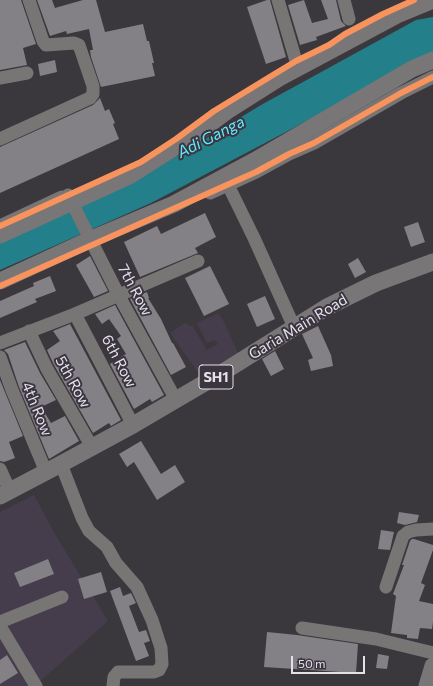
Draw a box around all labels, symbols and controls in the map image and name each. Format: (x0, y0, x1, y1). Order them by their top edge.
water label: Adi Ganga (174, 112, 248, 162)
street label: 7th Row (114, 261, 156, 319)
street label: Garia Main Road (245, 290, 351, 364)
street label: 6th Row (98, 332, 140, 390)
street label: 5th Row (51, 353, 95, 411)
road number: SH1 (199, 365, 233, 389)
street label: 4th Row (18, 379, 56, 439)
scale bar (293, 648, 367, 674)
text: 50 m (298, 656, 326, 670)

